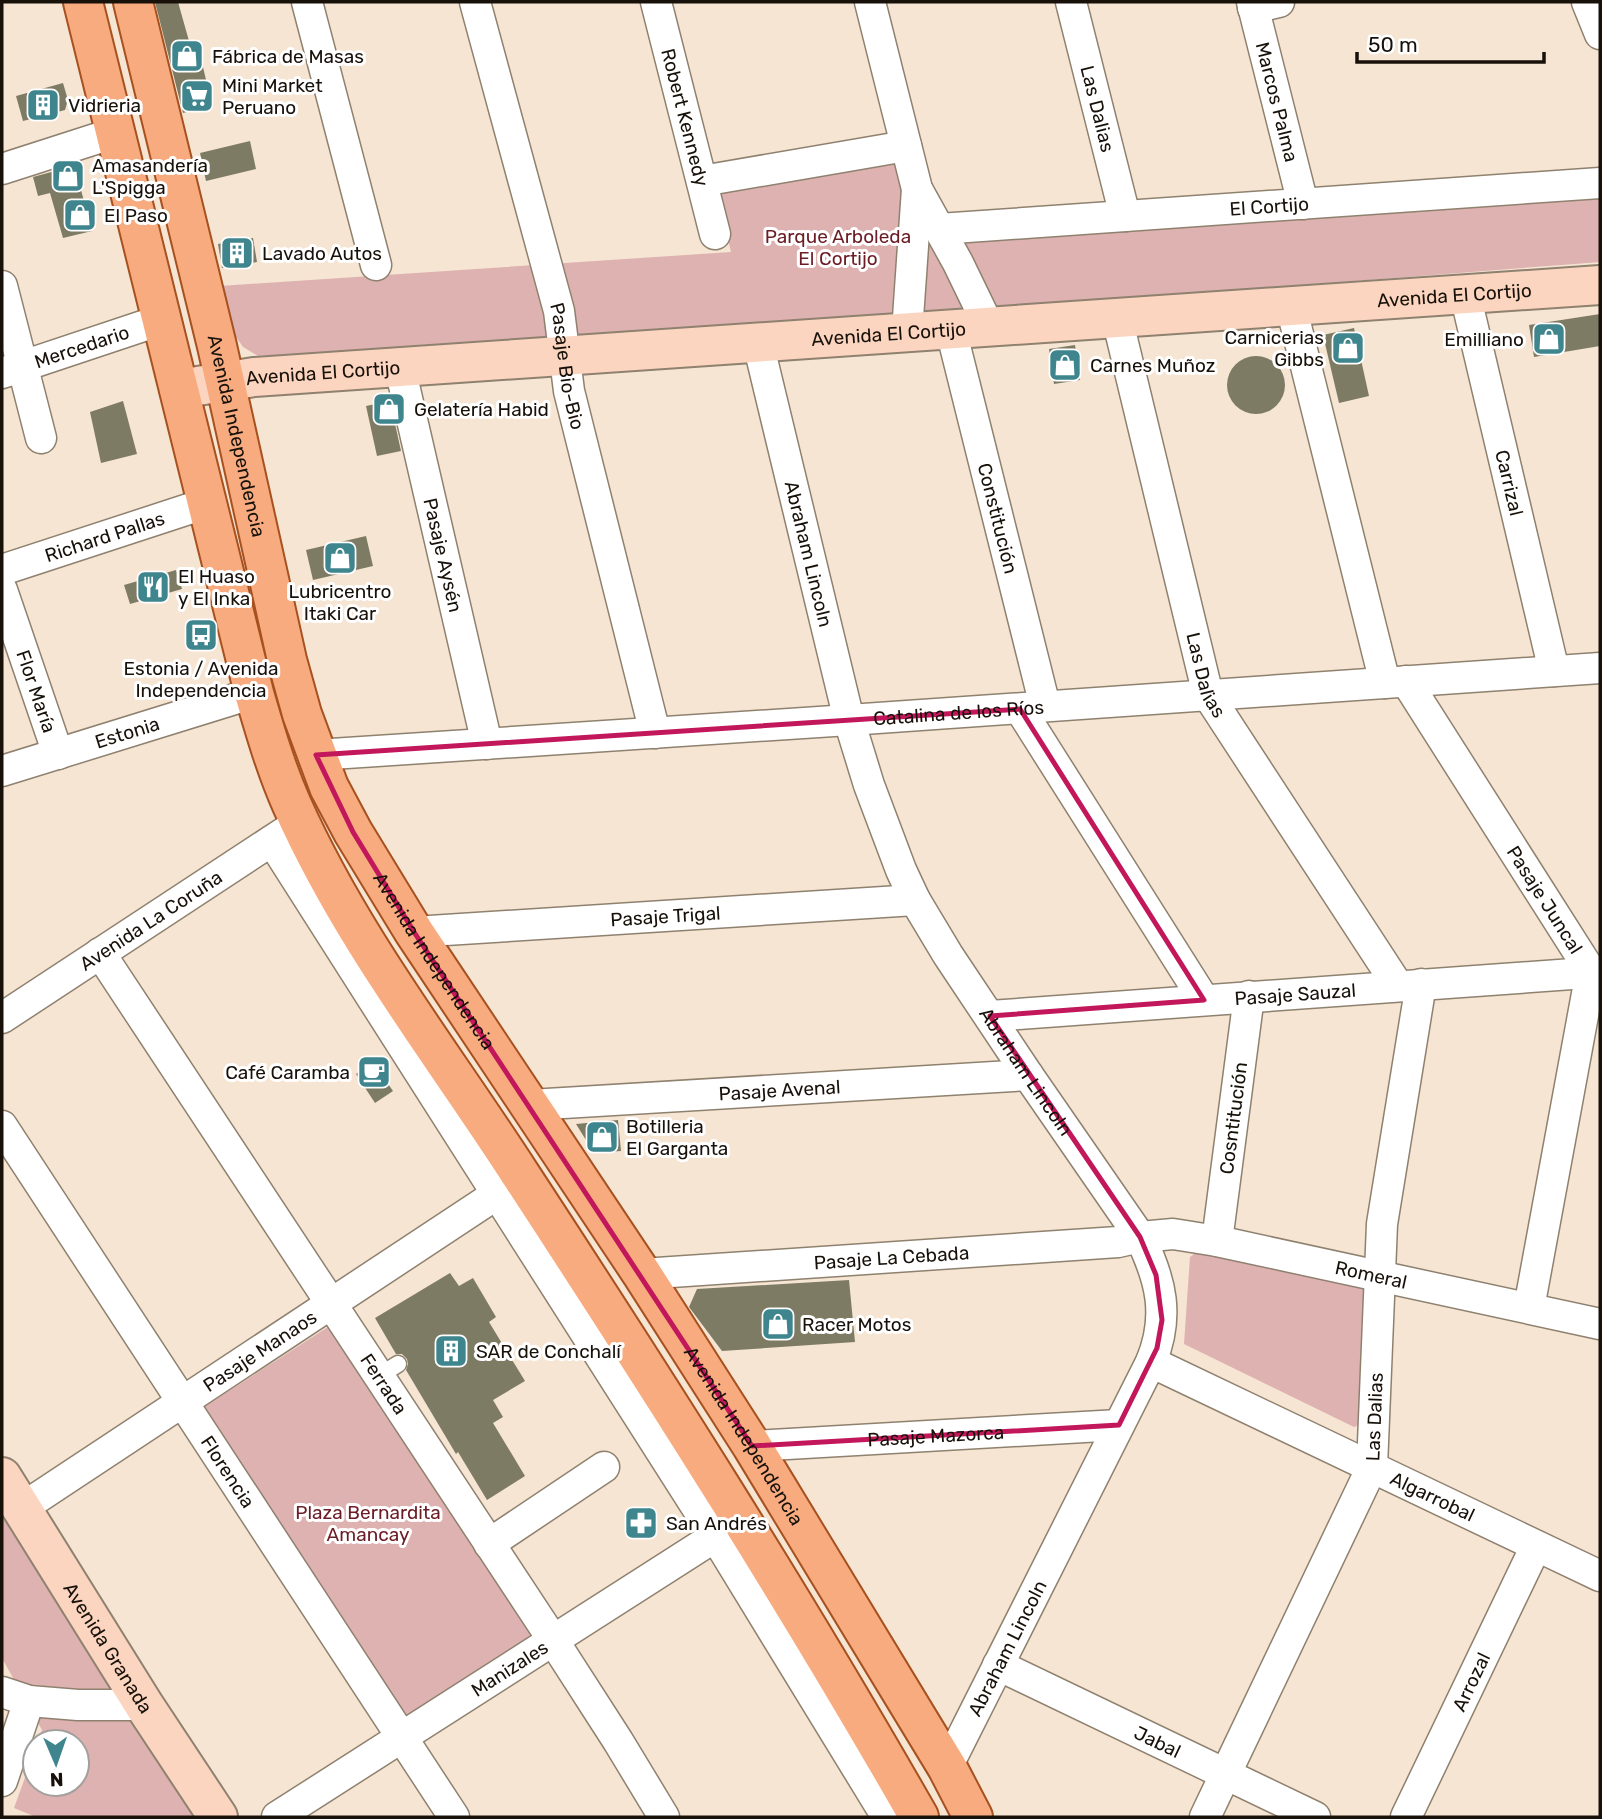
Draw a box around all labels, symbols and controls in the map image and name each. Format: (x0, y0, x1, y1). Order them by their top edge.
scale bar (1357, 21, 1544, 65)
text: 50 m (1368, 32, 1418, 57)
shop icon: Fábrica de Masas (168, 37, 206, 75)
street label: Marcos Palma (1251, 40, 1303, 164)
place label: Fábrica de Masas (212, 45, 364, 68)
street label: Robert Kennedy (656, 46, 713, 189)
street label: Las Dalias (1075, 63, 1119, 155)
place label: Mini Market Peruano (222, 74, 323, 119)
supermarket icon: Mini Market Peruano (178, 77, 216, 115)
building icon: Vidrieria (24, 86, 62, 124)
place label: Vidrieria (68, 94, 141, 117)
place label: Amasandería L'Spigga (92, 154, 208, 199)
shop icon: Amasandería L'Spigga (49, 157, 87, 195)
street label: El Cortijo (1229, 192, 1310, 221)
shop icon: El Paso (61, 196, 99, 234)
place label: El Paso (104, 204, 168, 227)
park label: Parque Arboleda El Cortijo (765, 225, 911, 270)
building icon: Lavado Autos (218, 234, 256, 272)
place label: Lavado Autos (262, 242, 382, 265)
street label: Avenida El Cortijo (1376, 279, 1532, 312)
street label: Pasaje Bio-Bio (545, 300, 589, 432)
street label: Avenida El Cortijo (811, 317, 967, 351)
street label: Mercedario (31, 320, 132, 373)
shop icon: Emilliano (1530, 320, 1568, 358)
place label: Carnicerias Gibbs (1224, 326, 1324, 371)
place label: Emilliano (1444, 328, 1524, 351)
shop icon: Carnicerias Gibbs (1329, 329, 1367, 367)
street label: Avenida Independencia (203, 332, 270, 539)
shop icon: Carnes Muñoz (1046, 346, 1084, 384)
place label: Carnes Muñoz (1090, 354, 1215, 377)
street label: Avenida El Cortijo (244, 356, 401, 390)
shop icon: Gelatería Habid (370, 390, 408, 428)
place label: Gelatería Habid (414, 398, 549, 421)
street label: Carrizal (1490, 448, 1528, 518)
street label: Constitución (973, 461, 1022, 576)
street label: Abraham Lincoln (780, 479, 837, 629)
street label: Pasaje Aysén (418, 496, 467, 615)
street label: Richard Pallas (42, 507, 168, 567)
shop icon: Lubricentro Itaki Car (321, 539, 359, 577)
place label: El Huaso y El Inka (178, 565, 255, 610)
restaurant icon: El Huaso y El Inka (134, 568, 172, 606)
place label: Lubricentro Itaki Car (289, 580, 391, 625)
bus stop icon: Estonia / Avenida Independencia (182, 616, 220, 654)
street label: Las Dalias (1181, 630, 1231, 722)
street label: Flor María (11, 647, 61, 736)
place label: Estonia / Avenida Independencia (124, 657, 278, 702)
street label: Catalina de los Ríos (872, 696, 1045, 730)
street label: Estonia (92, 712, 162, 754)
street label: Pasaje Juncal (1502, 842, 1587, 958)
street label: Avenida La Coruña (75, 866, 227, 976)
street label: Avenida Independencia (368, 868, 500, 1054)
street label: Pasaje Trigal (610, 901, 721, 931)
street label: Pasaje Sauzal (1234, 979, 1357, 1010)
street label: Abraham Lincoln (974, 1003, 1077, 1140)
cafe icon: Café Caramba (355, 1053, 393, 1091)
place label: Café Caramba (225, 1061, 350, 1084)
street label: Cosntitución (1215, 1061, 1252, 1176)
street label: Pasaje Avenal (718, 1075, 841, 1106)
place label: Botilleria El Garganta (626, 1115, 728, 1160)
shop icon: Botilleria El Garganta (583, 1118, 621, 1156)
street label: Pasaje La Cebada (813, 1241, 970, 1274)
street label: Romeral (1333, 1256, 1409, 1294)
street label: Pasaje Manaos (199, 1305, 321, 1397)
shop icon: Racer Motos (759, 1305, 797, 1343)
place label: Racer Motos (802, 1313, 911, 1336)
building icon: SAR de Conchalí (432, 1332, 470, 1370)
place label: SAR de Conchalí (476, 1340, 622, 1363)
street label: Avenida Independencia (679, 1342, 808, 1529)
street label: Ferrada (355, 1349, 412, 1419)
street label: Las Dalias (1361, 1372, 1388, 1462)
street label: Pasaje Mazorca (867, 1421, 1005, 1451)
street label: Florencia (196, 1432, 260, 1512)
street label: Algarrobal (1386, 1467, 1478, 1527)
park label: Plaza Bernardita Amancay (295, 1501, 441, 1546)
pharmacy icon: San Andrés (622, 1504, 660, 1542)
place label: San Andrés (666, 1512, 767, 1535)
street label: Abraham Lincoln (963, 1576, 1052, 1720)
street label: Avenida Granada (58, 1578, 157, 1718)
street label: Manizales (467, 1636, 552, 1702)
street label: Arrozal (1447, 1649, 1495, 1715)
street label: Jabal (1130, 1721, 1184, 1763)
north arrow (21, 1728, 91, 1798)
text: N (49, 1768, 64, 1791)

